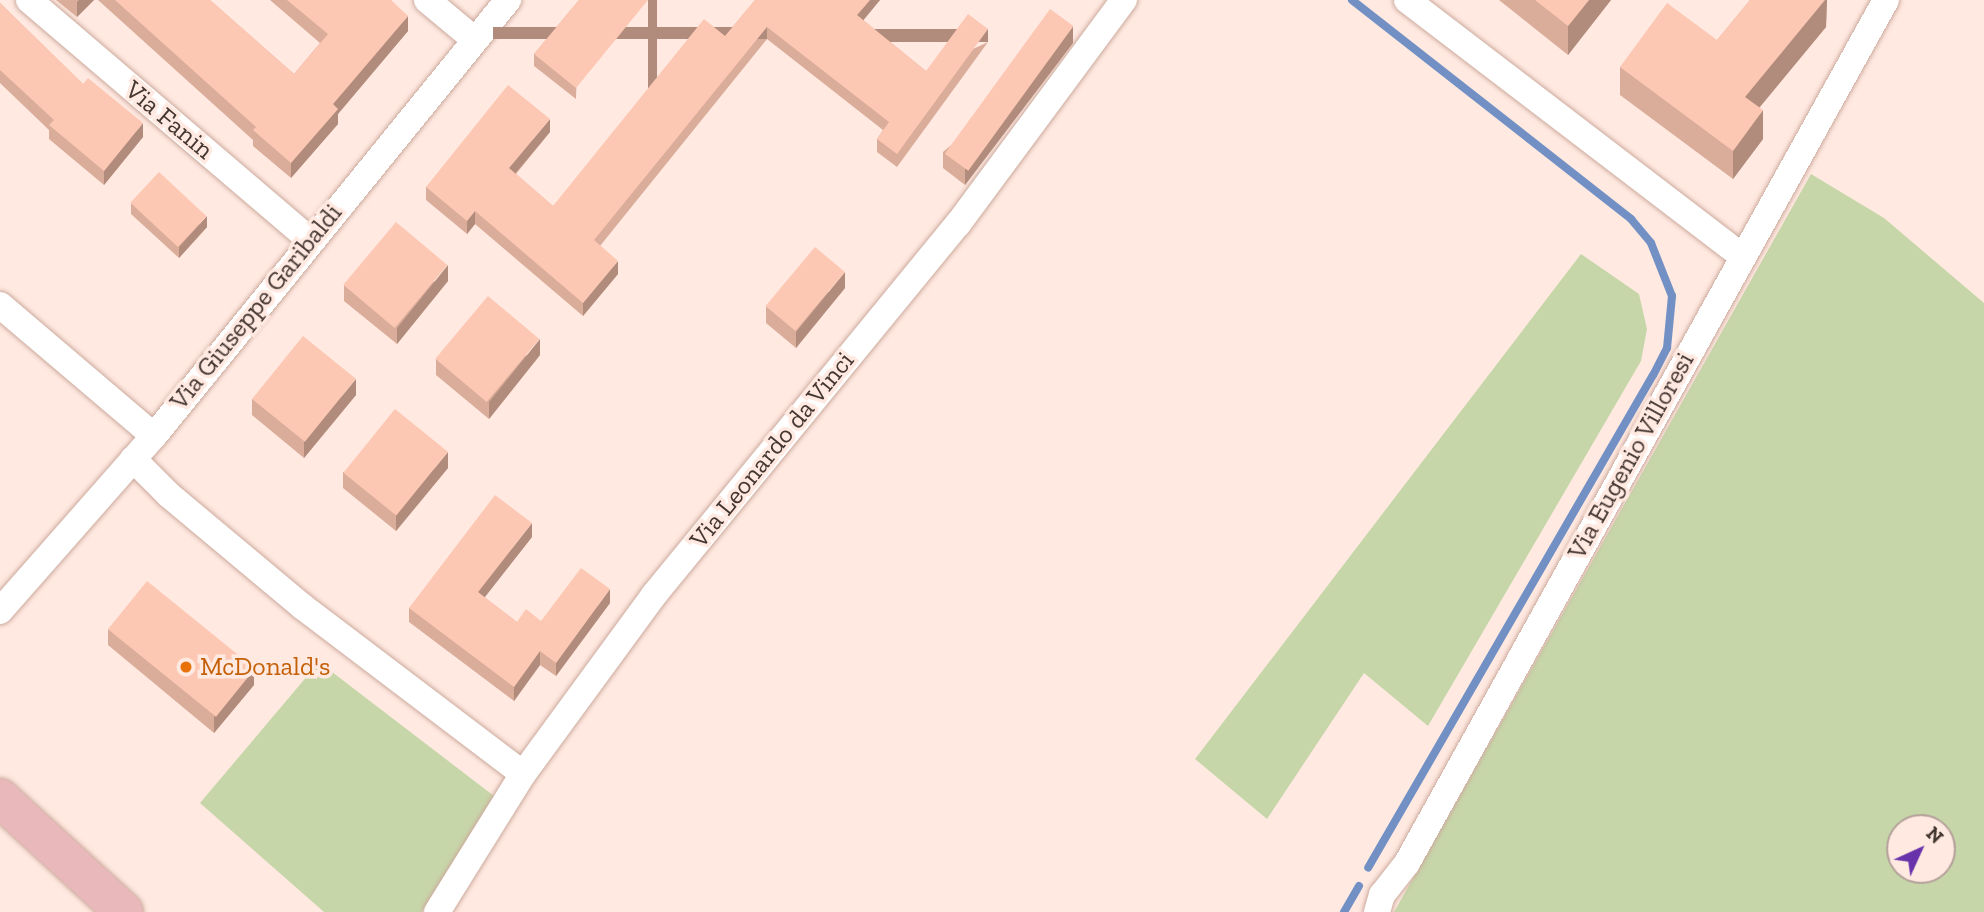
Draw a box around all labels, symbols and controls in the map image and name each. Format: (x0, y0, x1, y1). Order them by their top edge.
street label: Via Fanin (118, 74, 220, 166)
street label: Via Giuseppe Garibaldi (163, 198, 349, 416)
street label: Via Leonardo da Vinci (683, 345, 861, 555)
street label: Via Eugenio Villoresi (1561, 347, 1701, 565)
place label: McDonald's (200, 651, 330, 683)
marker: McDonald's (178, 659, 194, 675)
north arrow (1886, 814, 1956, 884)
text: N (1922, 822, 1948, 848)

